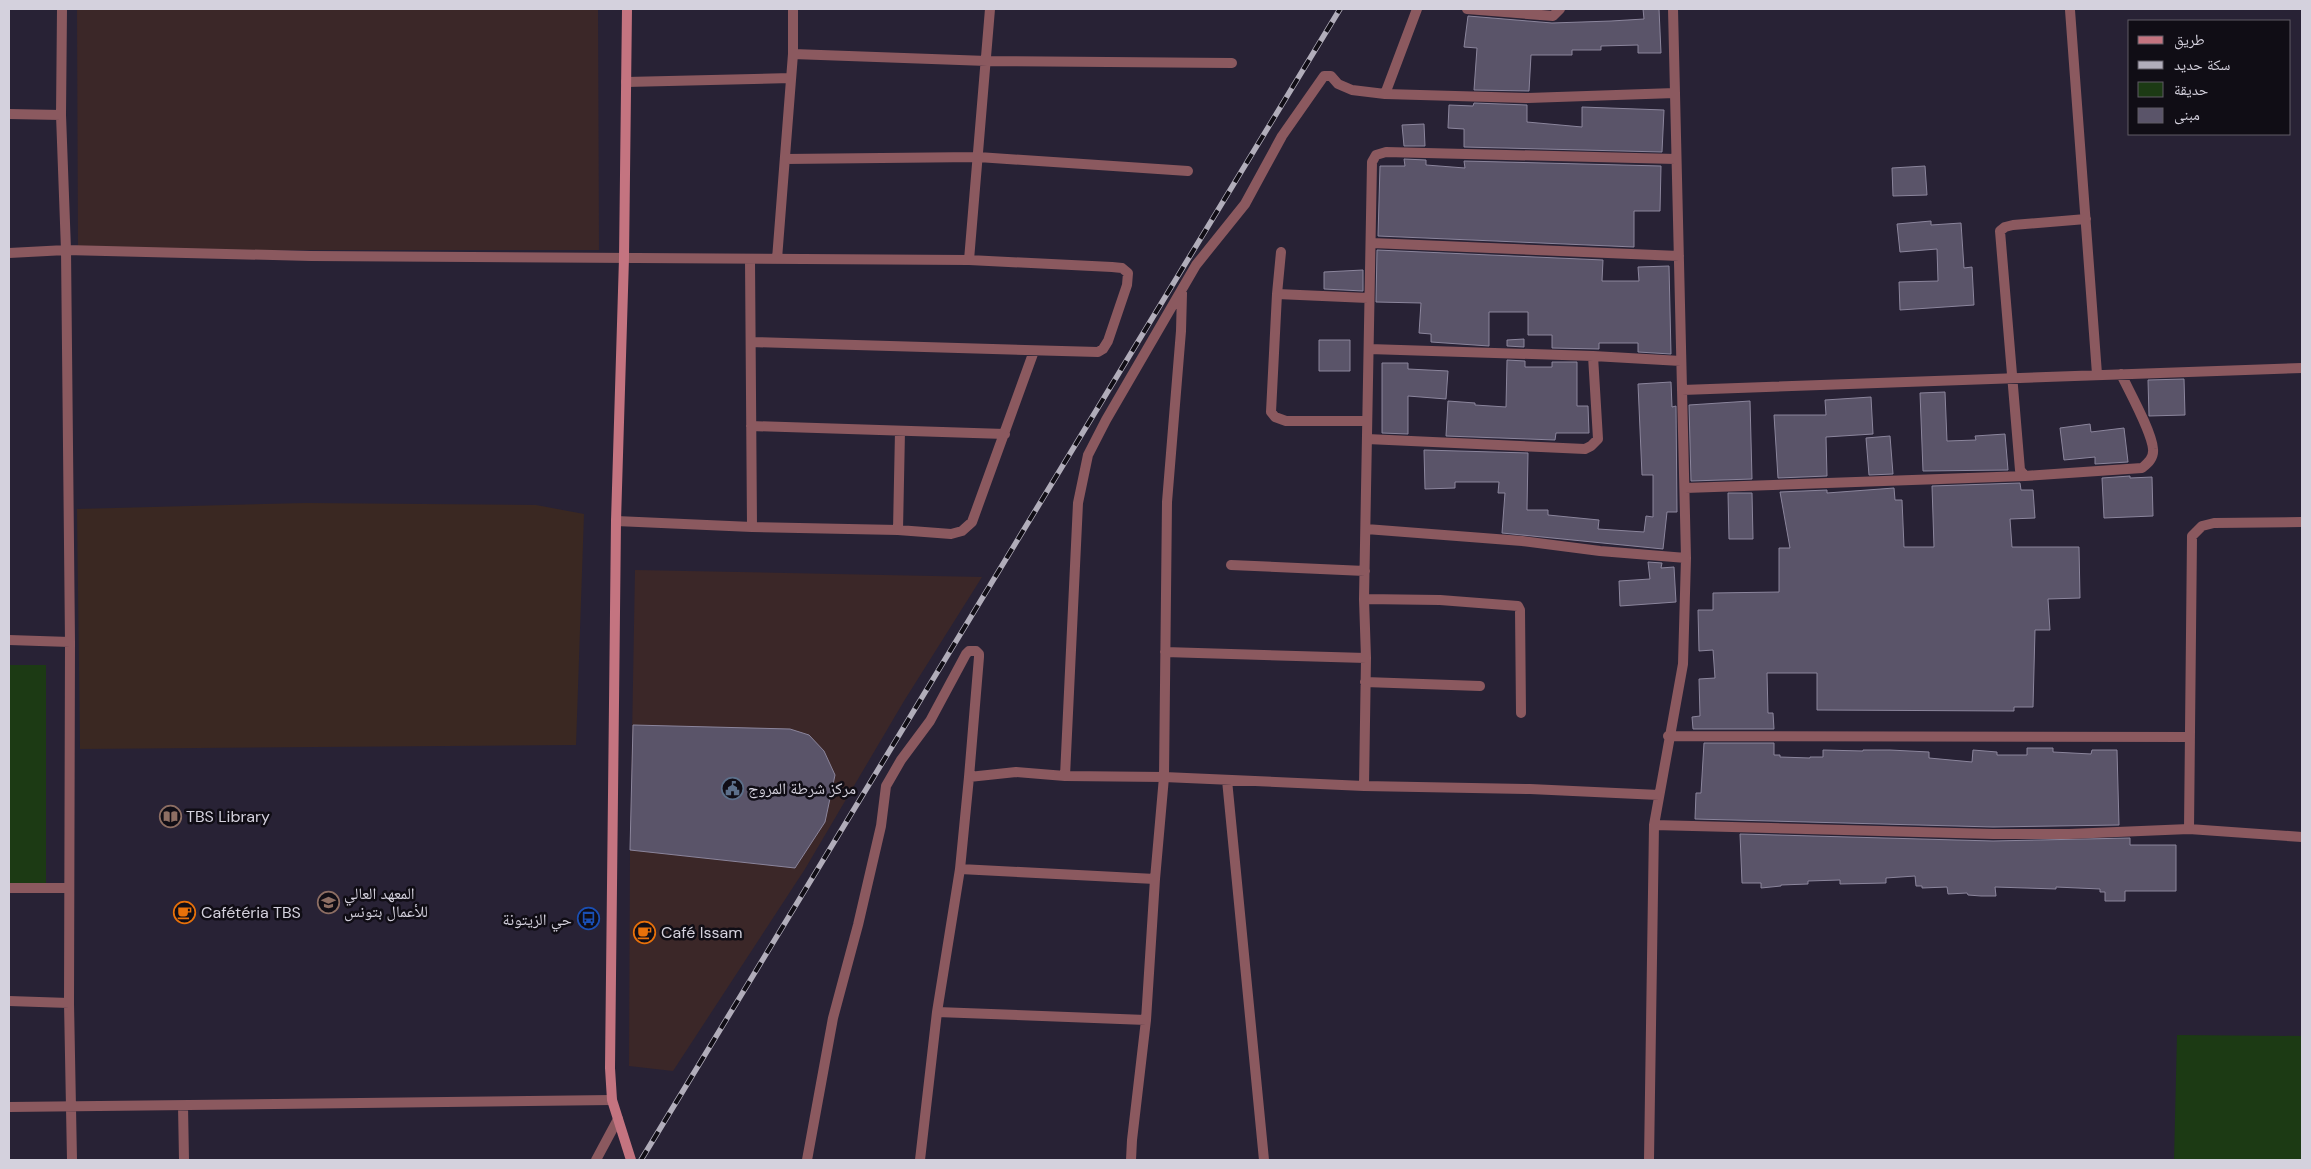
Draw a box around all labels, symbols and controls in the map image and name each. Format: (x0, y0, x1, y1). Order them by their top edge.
legend (2128, 20, 2291, 135)
text: طريق (2174, 30, 2205, 50)
text: سكة حديد (2174, 55, 2231, 75)
text: حديقة (2174, 80, 2209, 100)
text: مبنى (2174, 105, 2200, 125)
public building icon: مركز شرطة المروج (720, 776, 744, 800)
place label: مركز شرطة المروج (748, 778, 856, 799)
library icon: TBS Library (158, 804, 182, 828)
place label: TBS Library (186, 806, 270, 827)
place label: المعهد العالي للأعمال بتونس (344, 883, 428, 922)
school or university icon: المعهد العالي للأعمال بتونس (316, 890, 340, 914)
cafe icon: Cafétéria TBS (173, 900, 197, 924)
place label: Cafétéria TBS (201, 902, 301, 923)
bus stop icon: حي الزيتونة (576, 907, 600, 931)
place label: حي الزيتونة (503, 909, 572, 932)
cafe icon: Café Issam (633, 920, 657, 944)
place label: Café Issam (661, 922, 742, 943)

